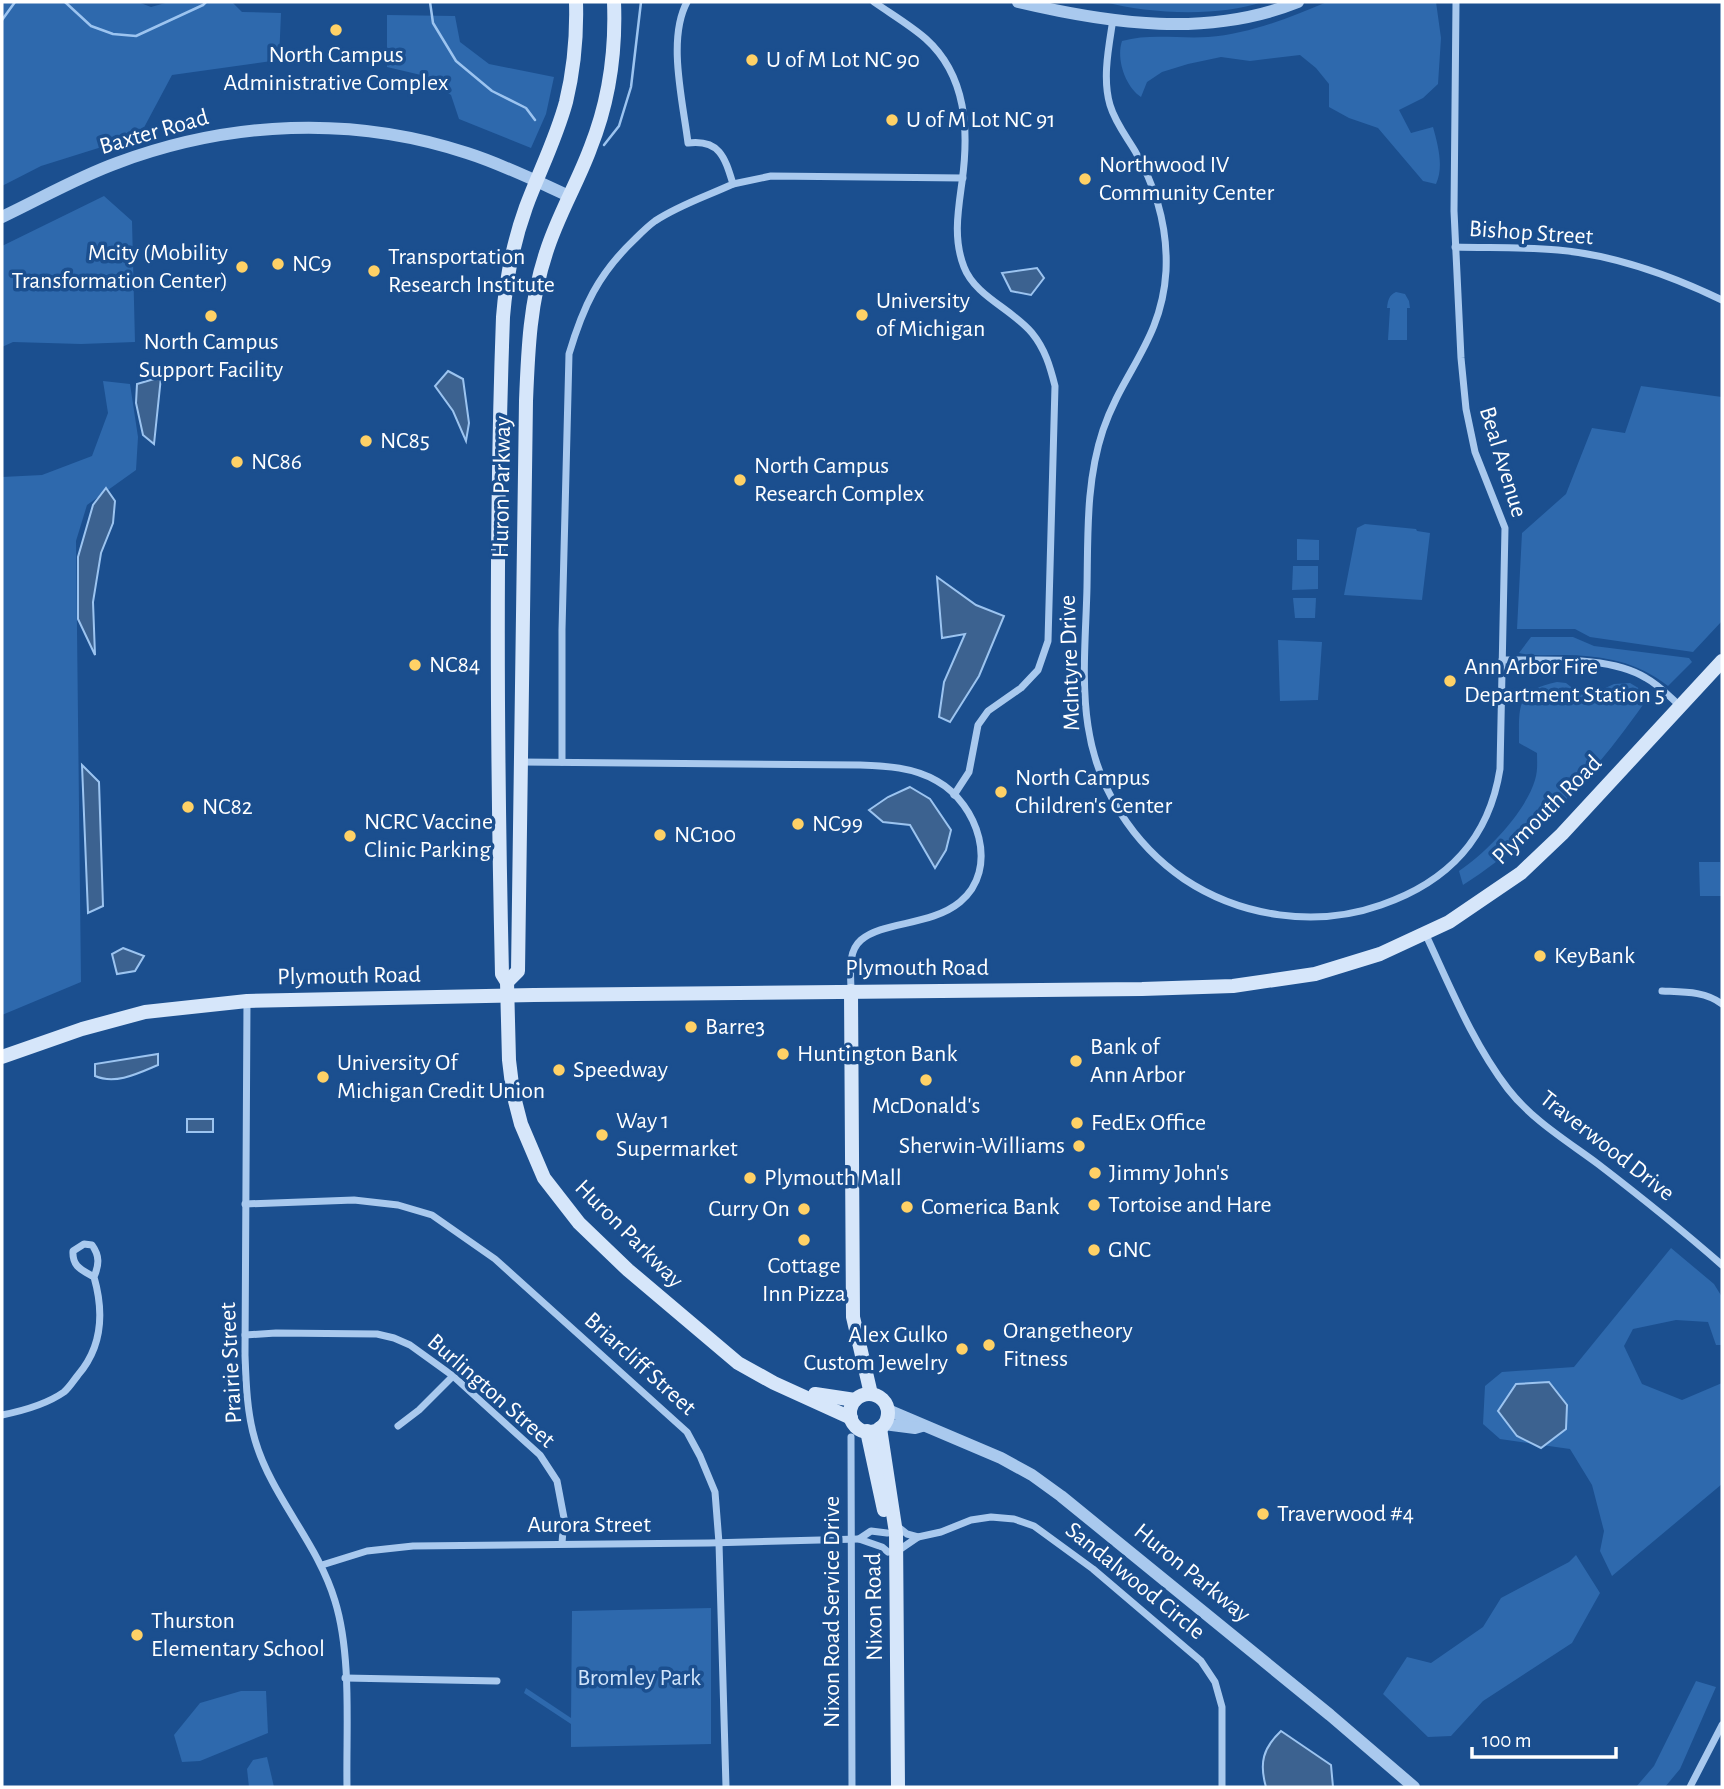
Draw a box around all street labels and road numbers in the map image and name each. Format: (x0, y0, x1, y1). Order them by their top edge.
street label: Baxter Road (97, 105, 211, 159)
street label: Bishop Street (1468, 217, 1594, 249)
street label: Beal Avenue (1475, 404, 1531, 520)
street label: Huron Parkway (489, 416, 515, 558)
street label: McIntyre Drive (1056, 595, 1084, 731)
street label: Plymouth Road (1488, 751, 1606, 869)
street label: Plymouth Road (845, 956, 989, 980)
street label: Plymouth Road (277, 963, 421, 989)
street label: Traverwood Drive (1535, 1086, 1679, 1206)
street label: Huron Parkway (570, 1175, 688, 1293)
street label: Prairie Street (216, 1301, 246, 1424)
street label: Briarcliff Street (580, 1308, 701, 1420)
street label: Burlington Street (423, 1329, 560, 1453)
street label: Nixon Road Service Drive (820, 1496, 844, 1728)
street label: Aurora Street (527, 1513, 651, 1537)
street label: Sandalwood Circle (1061, 1518, 1209, 1644)
street label: Huron Parkway (1129, 1519, 1255, 1627)
street label: Nixon Road (861, 1553, 887, 1661)

